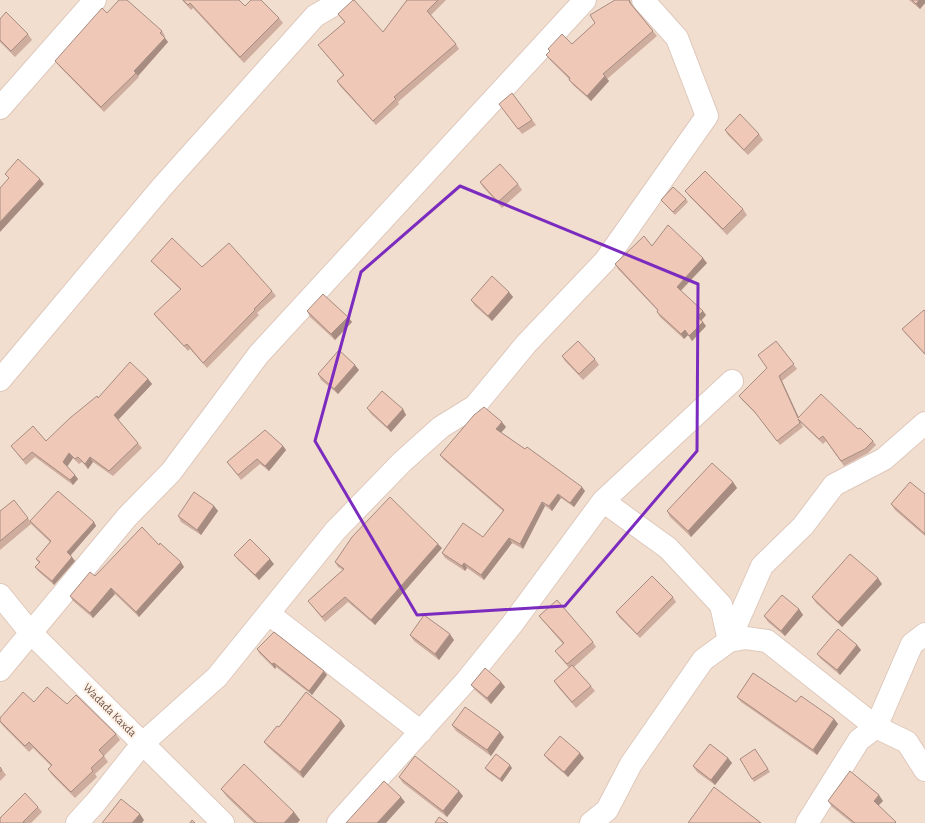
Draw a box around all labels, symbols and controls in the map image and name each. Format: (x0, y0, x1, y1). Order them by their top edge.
street label: Wadada Kaxda (81, 681, 139, 739)

